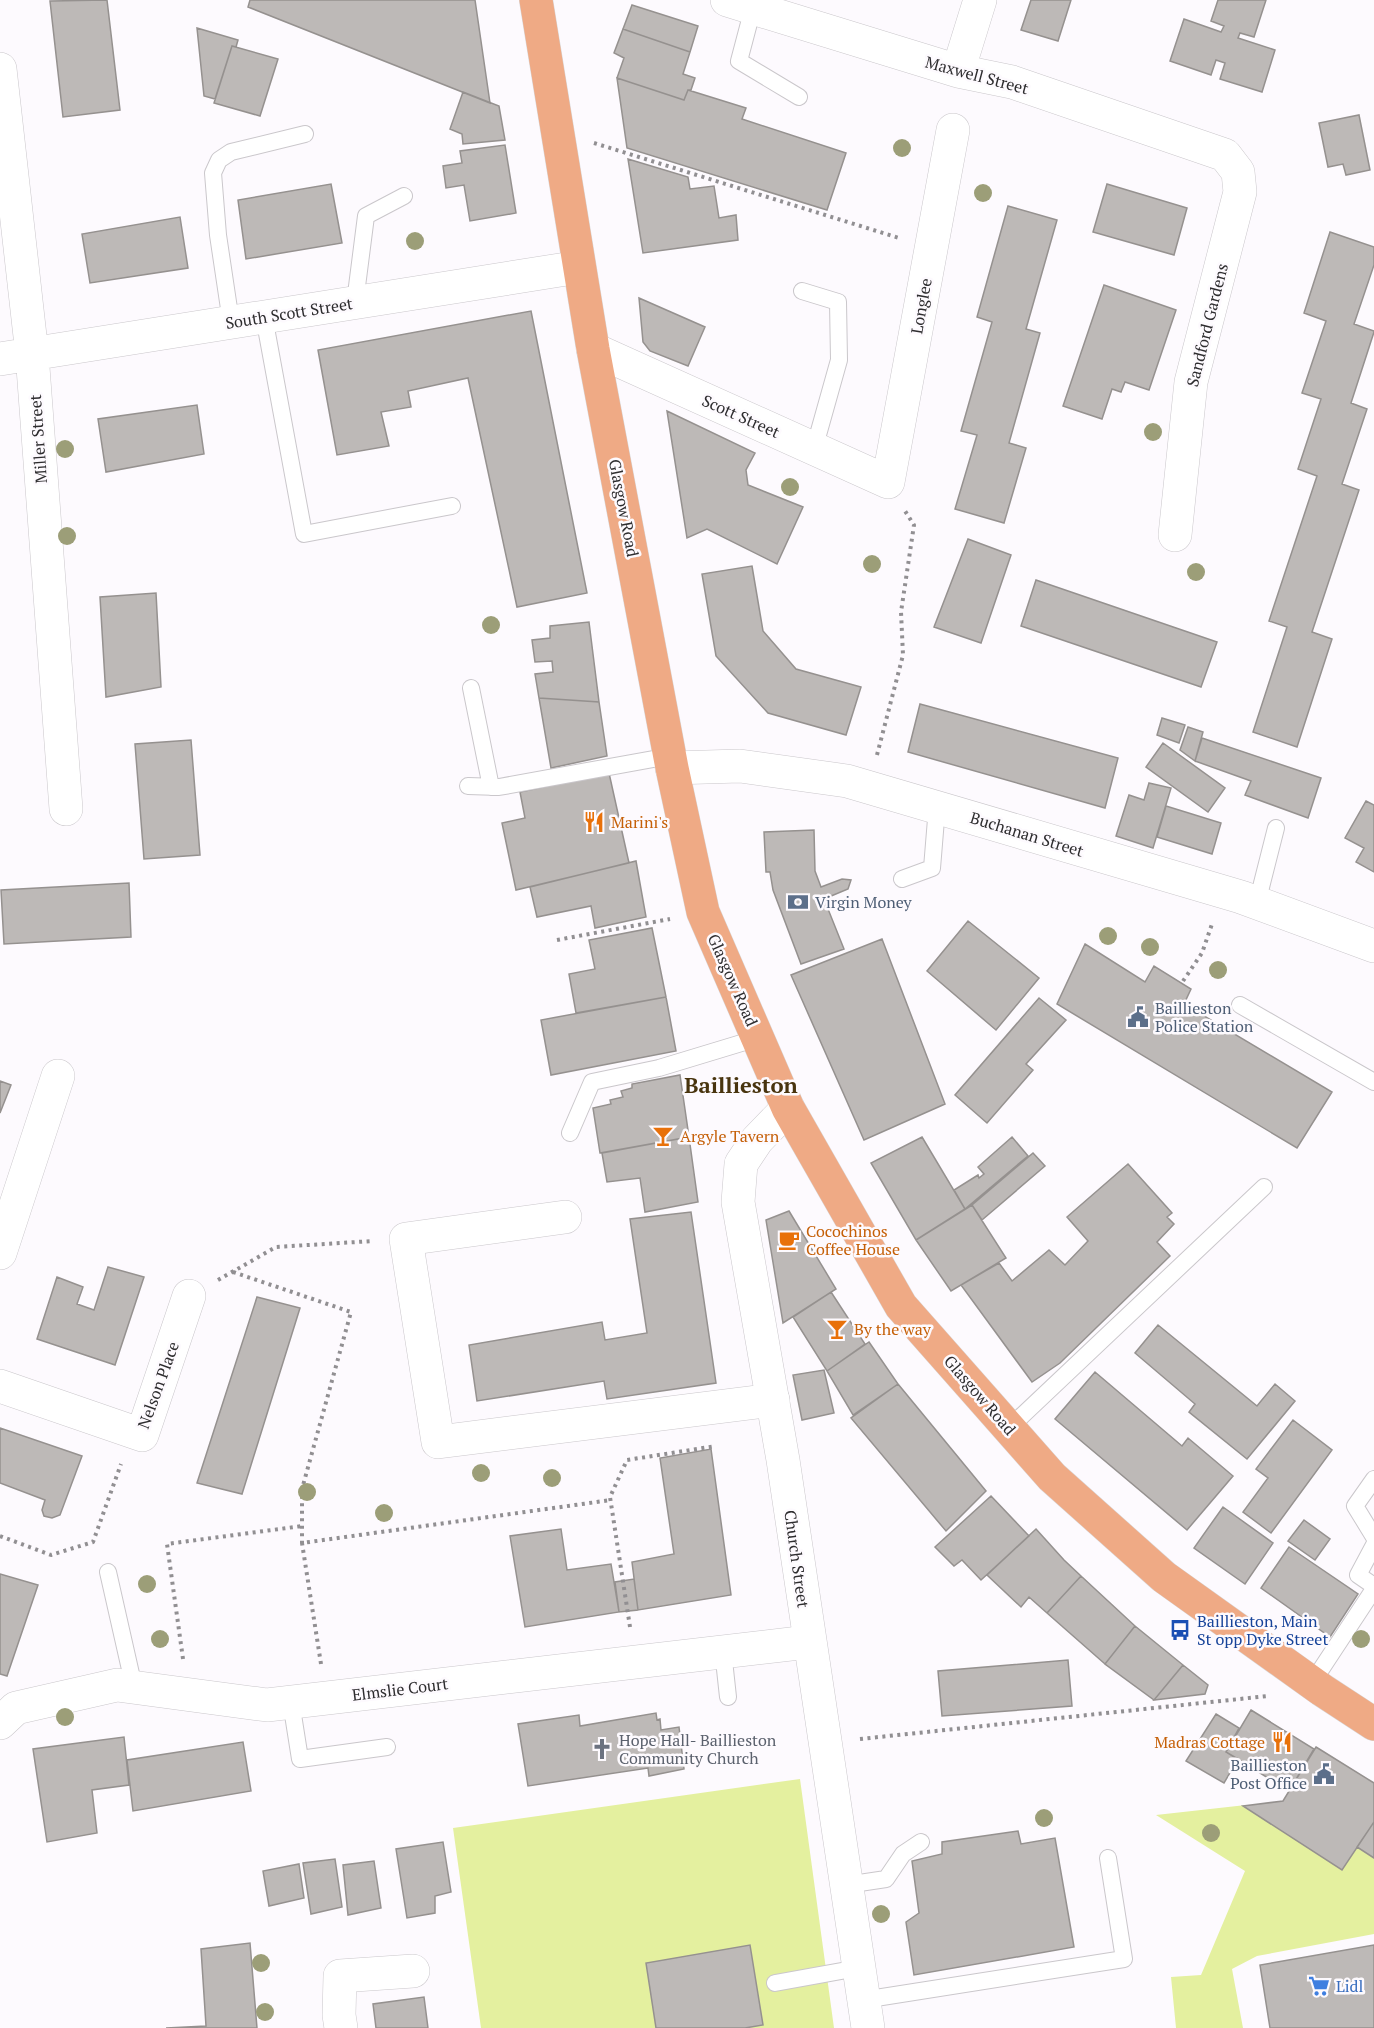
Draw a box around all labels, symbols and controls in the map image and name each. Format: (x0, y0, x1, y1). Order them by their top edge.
street label: Maxwell Street (923, 51, 1031, 99)
street label: Sandford Gardens (1181, 261, 1233, 389)
street label: Longlee (905, 276, 937, 336)
street label: South Scott Street (224, 292, 354, 334)
street label: Scott Street (699, 389, 783, 443)
street label: Miller Street (24, 394, 52, 484)
street label: Glasgow Road (604, 457, 644, 559)
street label: Buchanan Street (968, 806, 1087, 862)
restaurant icon: Marini's (582, 810, 606, 834)
place label: Marini's (611, 811, 668, 833)
bank icon: Virgin Money (786, 890, 810, 914)
place label: Virgin Money (815, 891, 913, 913)
street label: Glasgow Road (703, 930, 763, 1030)
place label: Baillieston Police Station (1155, 997, 1254, 1037)
public building icon: Baillieston Police Station (1126, 1005, 1150, 1029)
district label: Baillieston (684, 1070, 798, 1099)
bar icon: Argyle Tavern (651, 1124, 675, 1148)
place label: Argyle Tavern (680, 1125, 780, 1147)
place label: Cocochinos Coffee House (806, 1220, 900, 1260)
cafe icon: Cocochinos Coffee House (777, 1228, 801, 1252)
bar icon: By the way (825, 1317, 849, 1341)
place label: By the way (854, 1318, 932, 1340)
street label: Nelson Place (132, 1338, 184, 1432)
street label: Glasgow Road (939, 1350, 1021, 1440)
street label: Church Street (779, 1509, 815, 1609)
place label: Baillieston, Main St opp Dyke Street (1197, 1610, 1328, 1650)
bus stop icon: Baillieston, Main St opp Dyke Street (1168, 1618, 1192, 1642)
street label: Elmslie Court (351, 1672, 449, 1706)
place label: Hope Hall- Baillieston Community Church (619, 1729, 777, 1769)
restaurant icon: Madras Cottage (1270, 1730, 1294, 1754)
place label: Madras Cottage (1154, 1731, 1265, 1753)
church icon: Hope Hall- Baillieston Community Church (590, 1737, 614, 1761)
place label: Baillieston Post Office (1230, 1754, 1307, 1794)
public building icon: Baillieston Post Office (1312, 1762, 1336, 1786)
supermarket icon: Lidl (1307, 1974, 1331, 1998)
place label: Lidl (1336, 1975, 1363, 1997)

